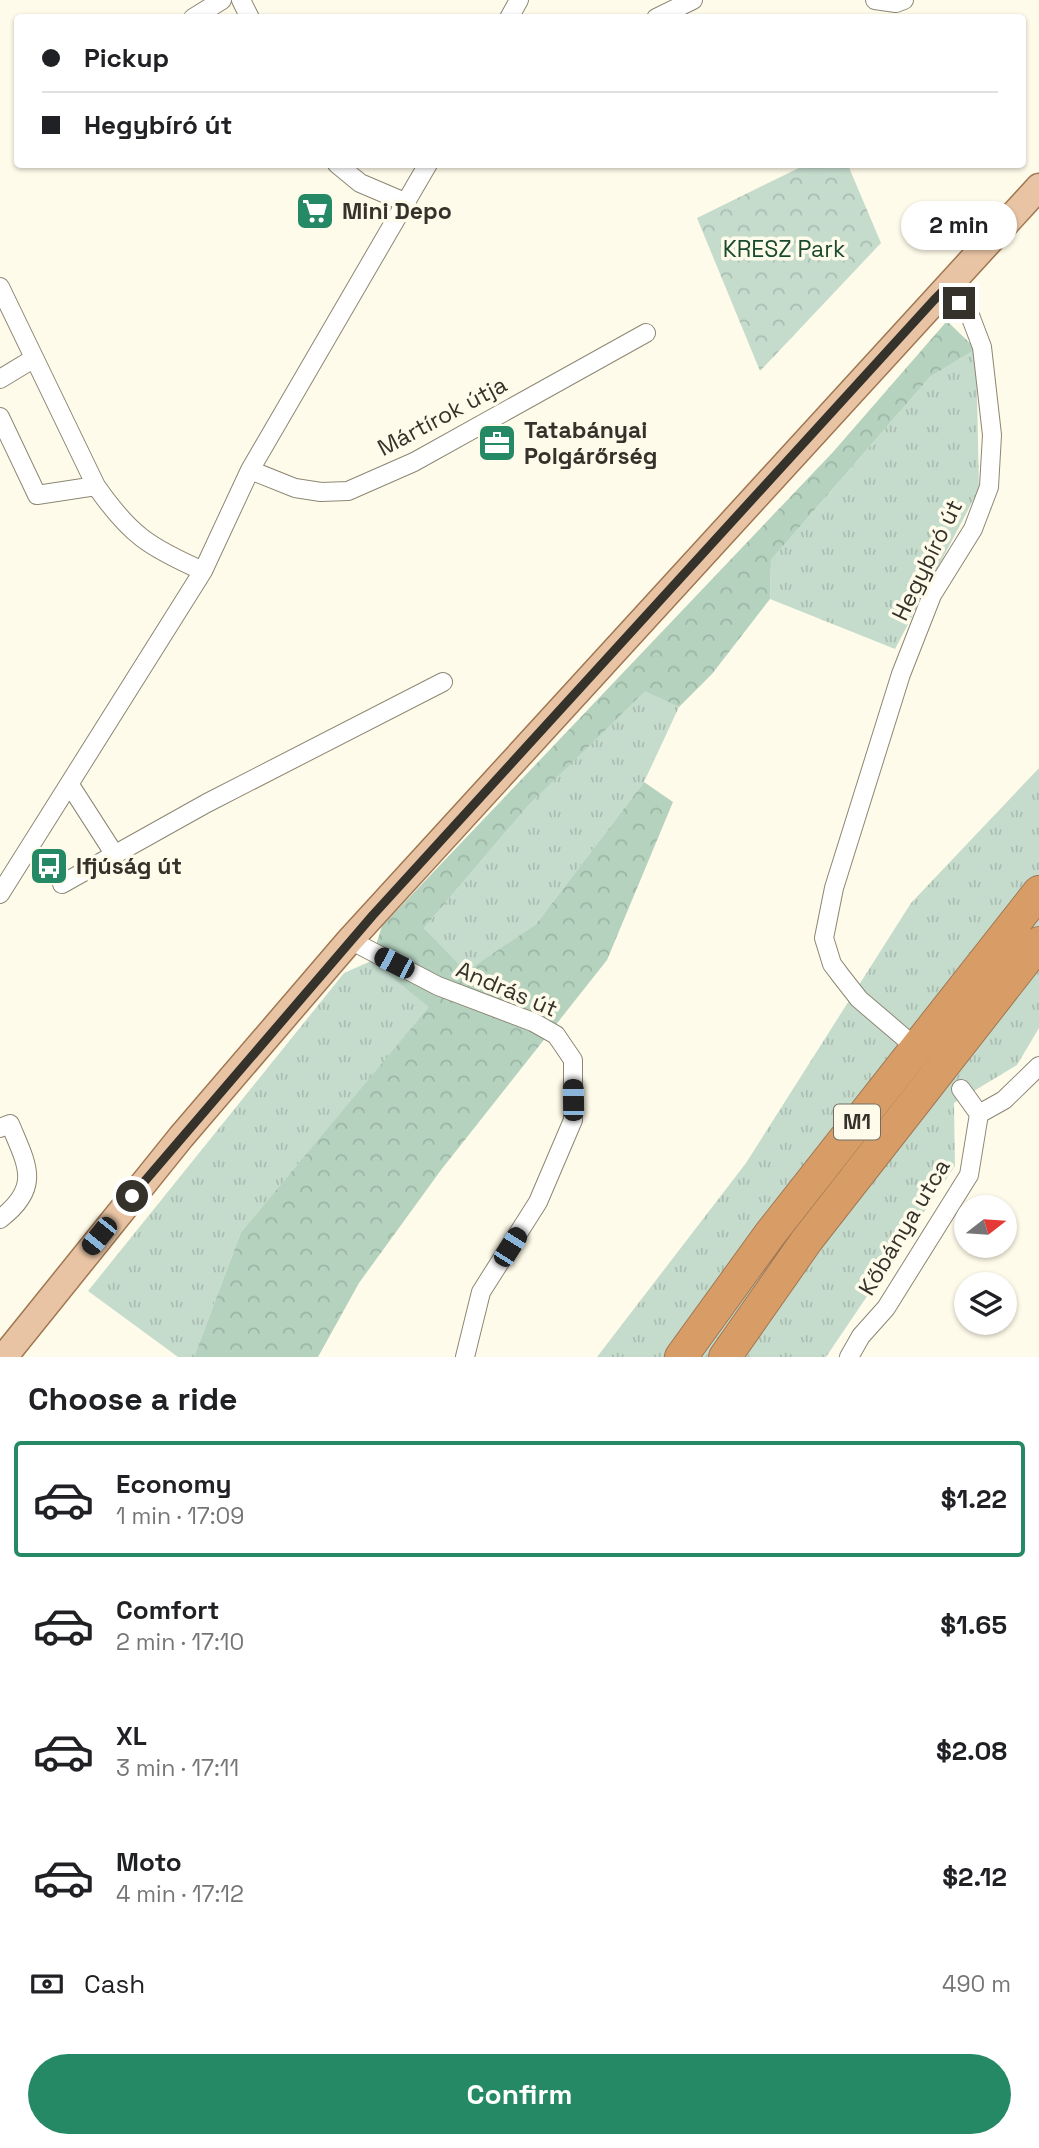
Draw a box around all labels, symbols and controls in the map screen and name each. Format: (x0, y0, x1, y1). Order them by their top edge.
text: Pickup (84, 41, 169, 75)
text: Hegybíró út (84, 108, 232, 142)
supermarket icon: Mini Depo (294, 190, 336, 232)
place label: Mini Depo (342, 196, 452, 226)
callout: 2 min (901, 202, 1017, 250)
text: 2 min (929, 210, 989, 240)
park label: KRESZ Park (723, 234, 845, 264)
route end (943, 287, 975, 319)
street label: Mártírok útja (372, 369, 512, 463)
place label: Tatabányai Polgárőrség (524, 415, 657, 471)
office icon: Tatabányai Polgárőrség (476, 422, 518, 464)
street label: Hegybíró út (885, 495, 969, 625)
bus stop icon: Ifjúság út (28, 845, 70, 887)
place label: Ifjúság út (76, 851, 182, 881)
car (371, 944, 418, 982)
street label: András út (452, 954, 562, 1024)
car (563, 1079, 584, 1121)
road number: M1 (834, 1104, 880, 1140)
street label: Kőbánya utca (851, 1153, 957, 1301)
route start (116, 1180, 148, 1212)
north arrow (954, 1195, 1017, 1258)
map controls (954, 1195, 1017, 1335)
car (78, 1213, 121, 1259)
car (490, 1224, 531, 1270)
button: layers (954, 1272, 1017, 1335)
text: Choose a ride (28, 1379, 238, 1419)
text: Economy (116, 1467, 232, 1501)
icon: car (32, 1468, 95, 1531)
text: $1.22 (941, 1482, 1007, 1516)
text: 1 min · 17:09 (116, 1501, 244, 1531)
text: Comfort (116, 1593, 219, 1627)
icon: car (32, 1594, 95, 1657)
text: $1.65 (940, 1608, 1007, 1642)
text: 2 min · 17:10 (116, 1627, 244, 1657)
text: XL (116, 1719, 147, 1753)
icon: car (32, 1720, 95, 1783)
text: $2.08 (936, 1734, 1007, 1768)
text: 3 min · 17:11 (116, 1753, 239, 1783)
text: Moto (116, 1845, 182, 1879)
icon: car (32, 1846, 95, 1909)
text: $2.12 (942, 1860, 1007, 1894)
text: 4 min · 17:12 (116, 1879, 244, 1909)
icon: cash (28, 1965, 66, 2003)
text: Cash (84, 1967, 145, 2001)
text: 490 m (942, 1969, 1011, 1999)
button: Confirm (28, 2054, 1011, 2134)

